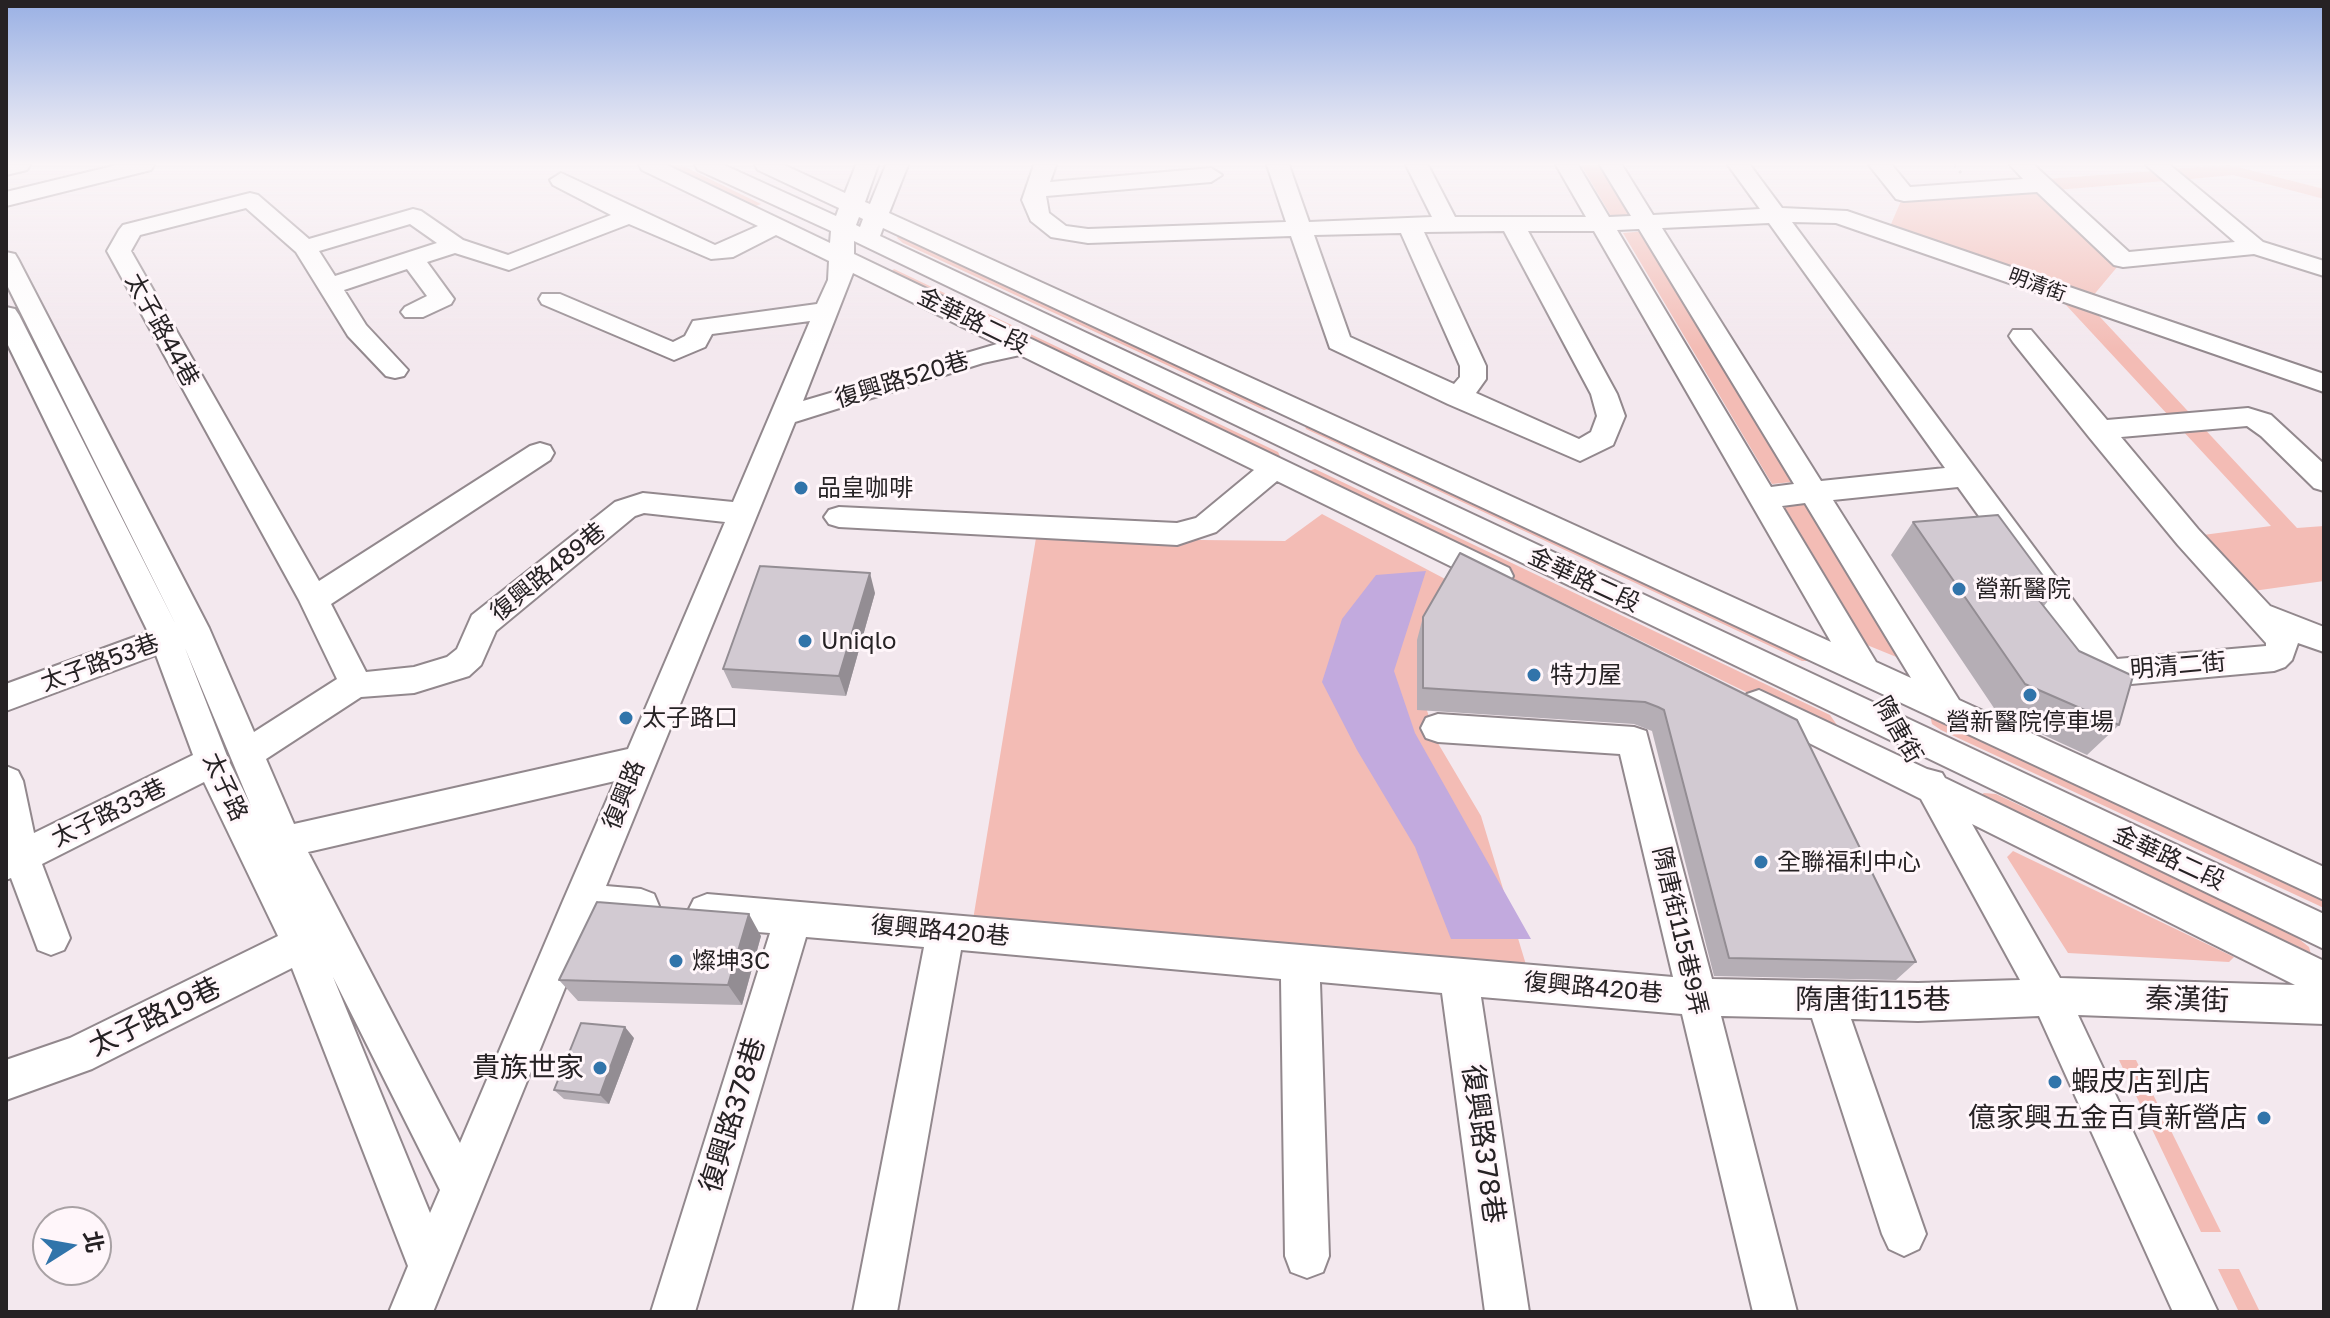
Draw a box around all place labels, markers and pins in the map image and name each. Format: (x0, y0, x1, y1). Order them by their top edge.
place label: 品皇咖啡 (817, 474, 913, 502)
marker: 品皇咖啡 (792, 479, 810, 497)
place label: 營新醫院 (1975, 575, 2071, 603)
marker: 營新醫院 (1950, 580, 1968, 598)
place label: Uniqlo (821, 627, 896, 655)
marker: Uniqlo (796, 632, 814, 650)
place label: 特力屋 (1550, 661, 1622, 689)
marker: 特力屋 (1525, 666, 1543, 684)
marker: 營新醫院停車場 (2021, 686, 2039, 704)
place label: 太子路口 (642, 704, 738, 732)
place label: 營新醫院停車場 (1946, 708, 2114, 736)
marker: 太子路口 (617, 709, 635, 727)
place label: 全聯福利中心 (1777, 848, 1921, 876)
marker: 全聯福利中心 (1752, 853, 1770, 871)
place label: 燦坤3C (692, 947, 770, 975)
marker: 燦坤3C (667, 952, 685, 970)
place label: 貴族世家 (472, 1051, 584, 1085)
marker: 貴族世家 (591, 1059, 609, 1077)
place label: 蝦皮店到店 (2071, 1065, 2211, 1099)
marker: 蝦皮店到店 (2046, 1073, 2064, 1091)
place label: 億家興五金百貨新營店 (1968, 1101, 2248, 1135)
marker: 億家興五金百貨新營店 (2255, 1109, 2273, 1127)

